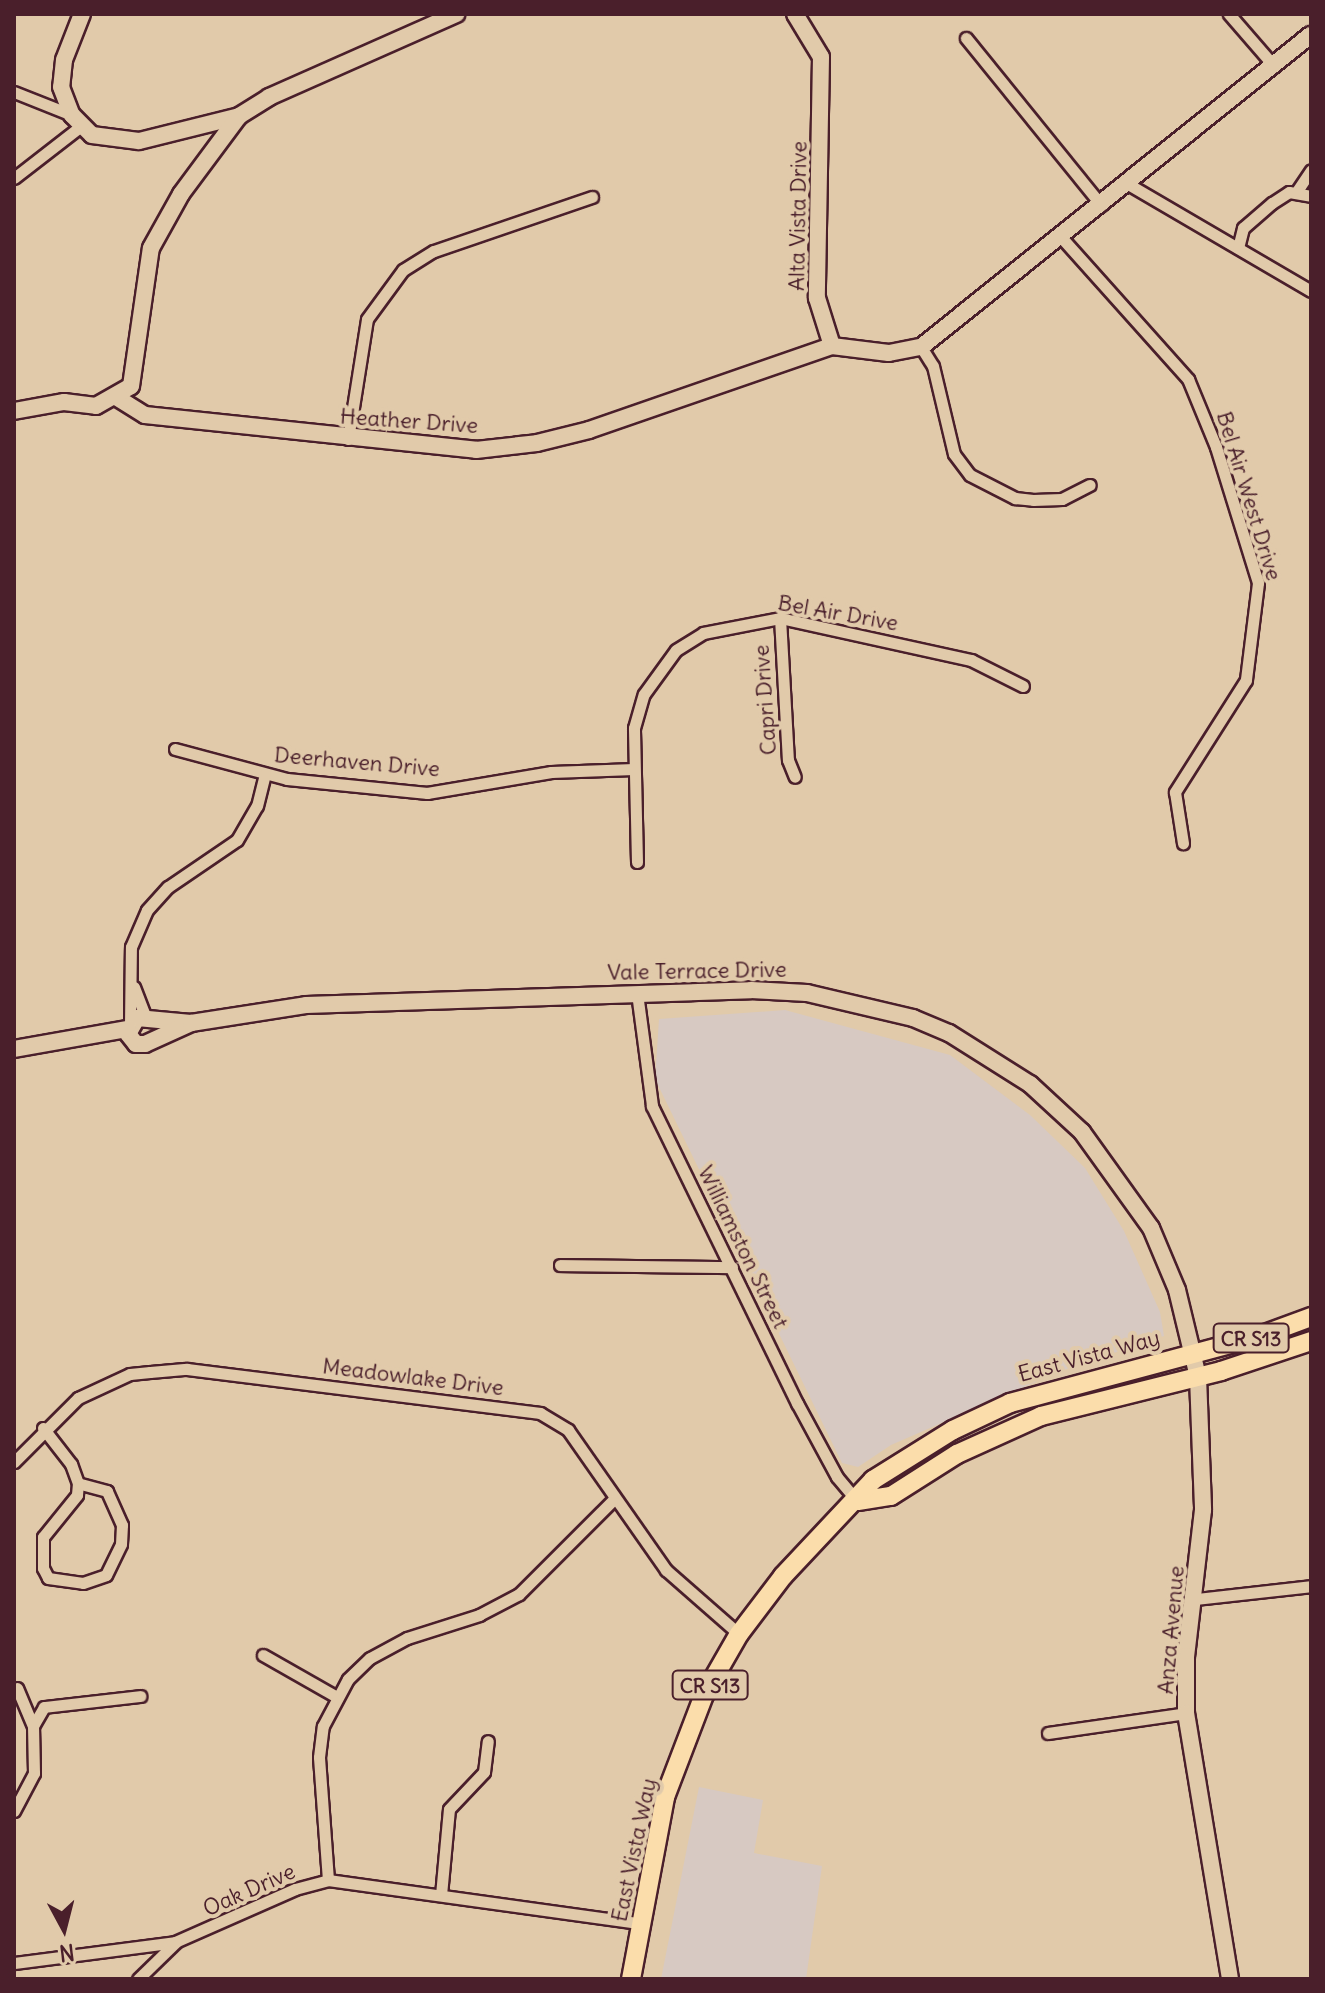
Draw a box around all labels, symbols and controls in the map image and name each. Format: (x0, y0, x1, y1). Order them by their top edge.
street label: Alta Vista Drive (783, 141, 813, 291)
street label: Heather Drive (339, 403, 479, 439)
street label: Bel Air West Drive (1211, 408, 1287, 584)
street label: Bel Air Drive (776, 589, 900, 637)
street label: Capri Drive (748, 644, 782, 756)
street label: Deerhaven Drive (273, 742, 441, 782)
street label: Vale Terrace Drive (607, 956, 787, 986)
street label: Williamston Street (692, 1161, 794, 1333)
road number: CR S13 (1211, 1322, 1291, 1354)
street label: East Vista Way (1015, 1324, 1163, 1388)
street label: Meadowlake Drive (321, 1353, 505, 1401)
street label: Anza Avenue (1152, 1565, 1190, 1695)
road number: CR S13 (670, 1669, 750, 1701)
street label: East Vista Way (606, 1776, 662, 1924)
street label: Oak Drive (199, 1858, 299, 1922)
north arrow (24, 1889, 104, 1969)
text: N (58, 1938, 76, 1968)

